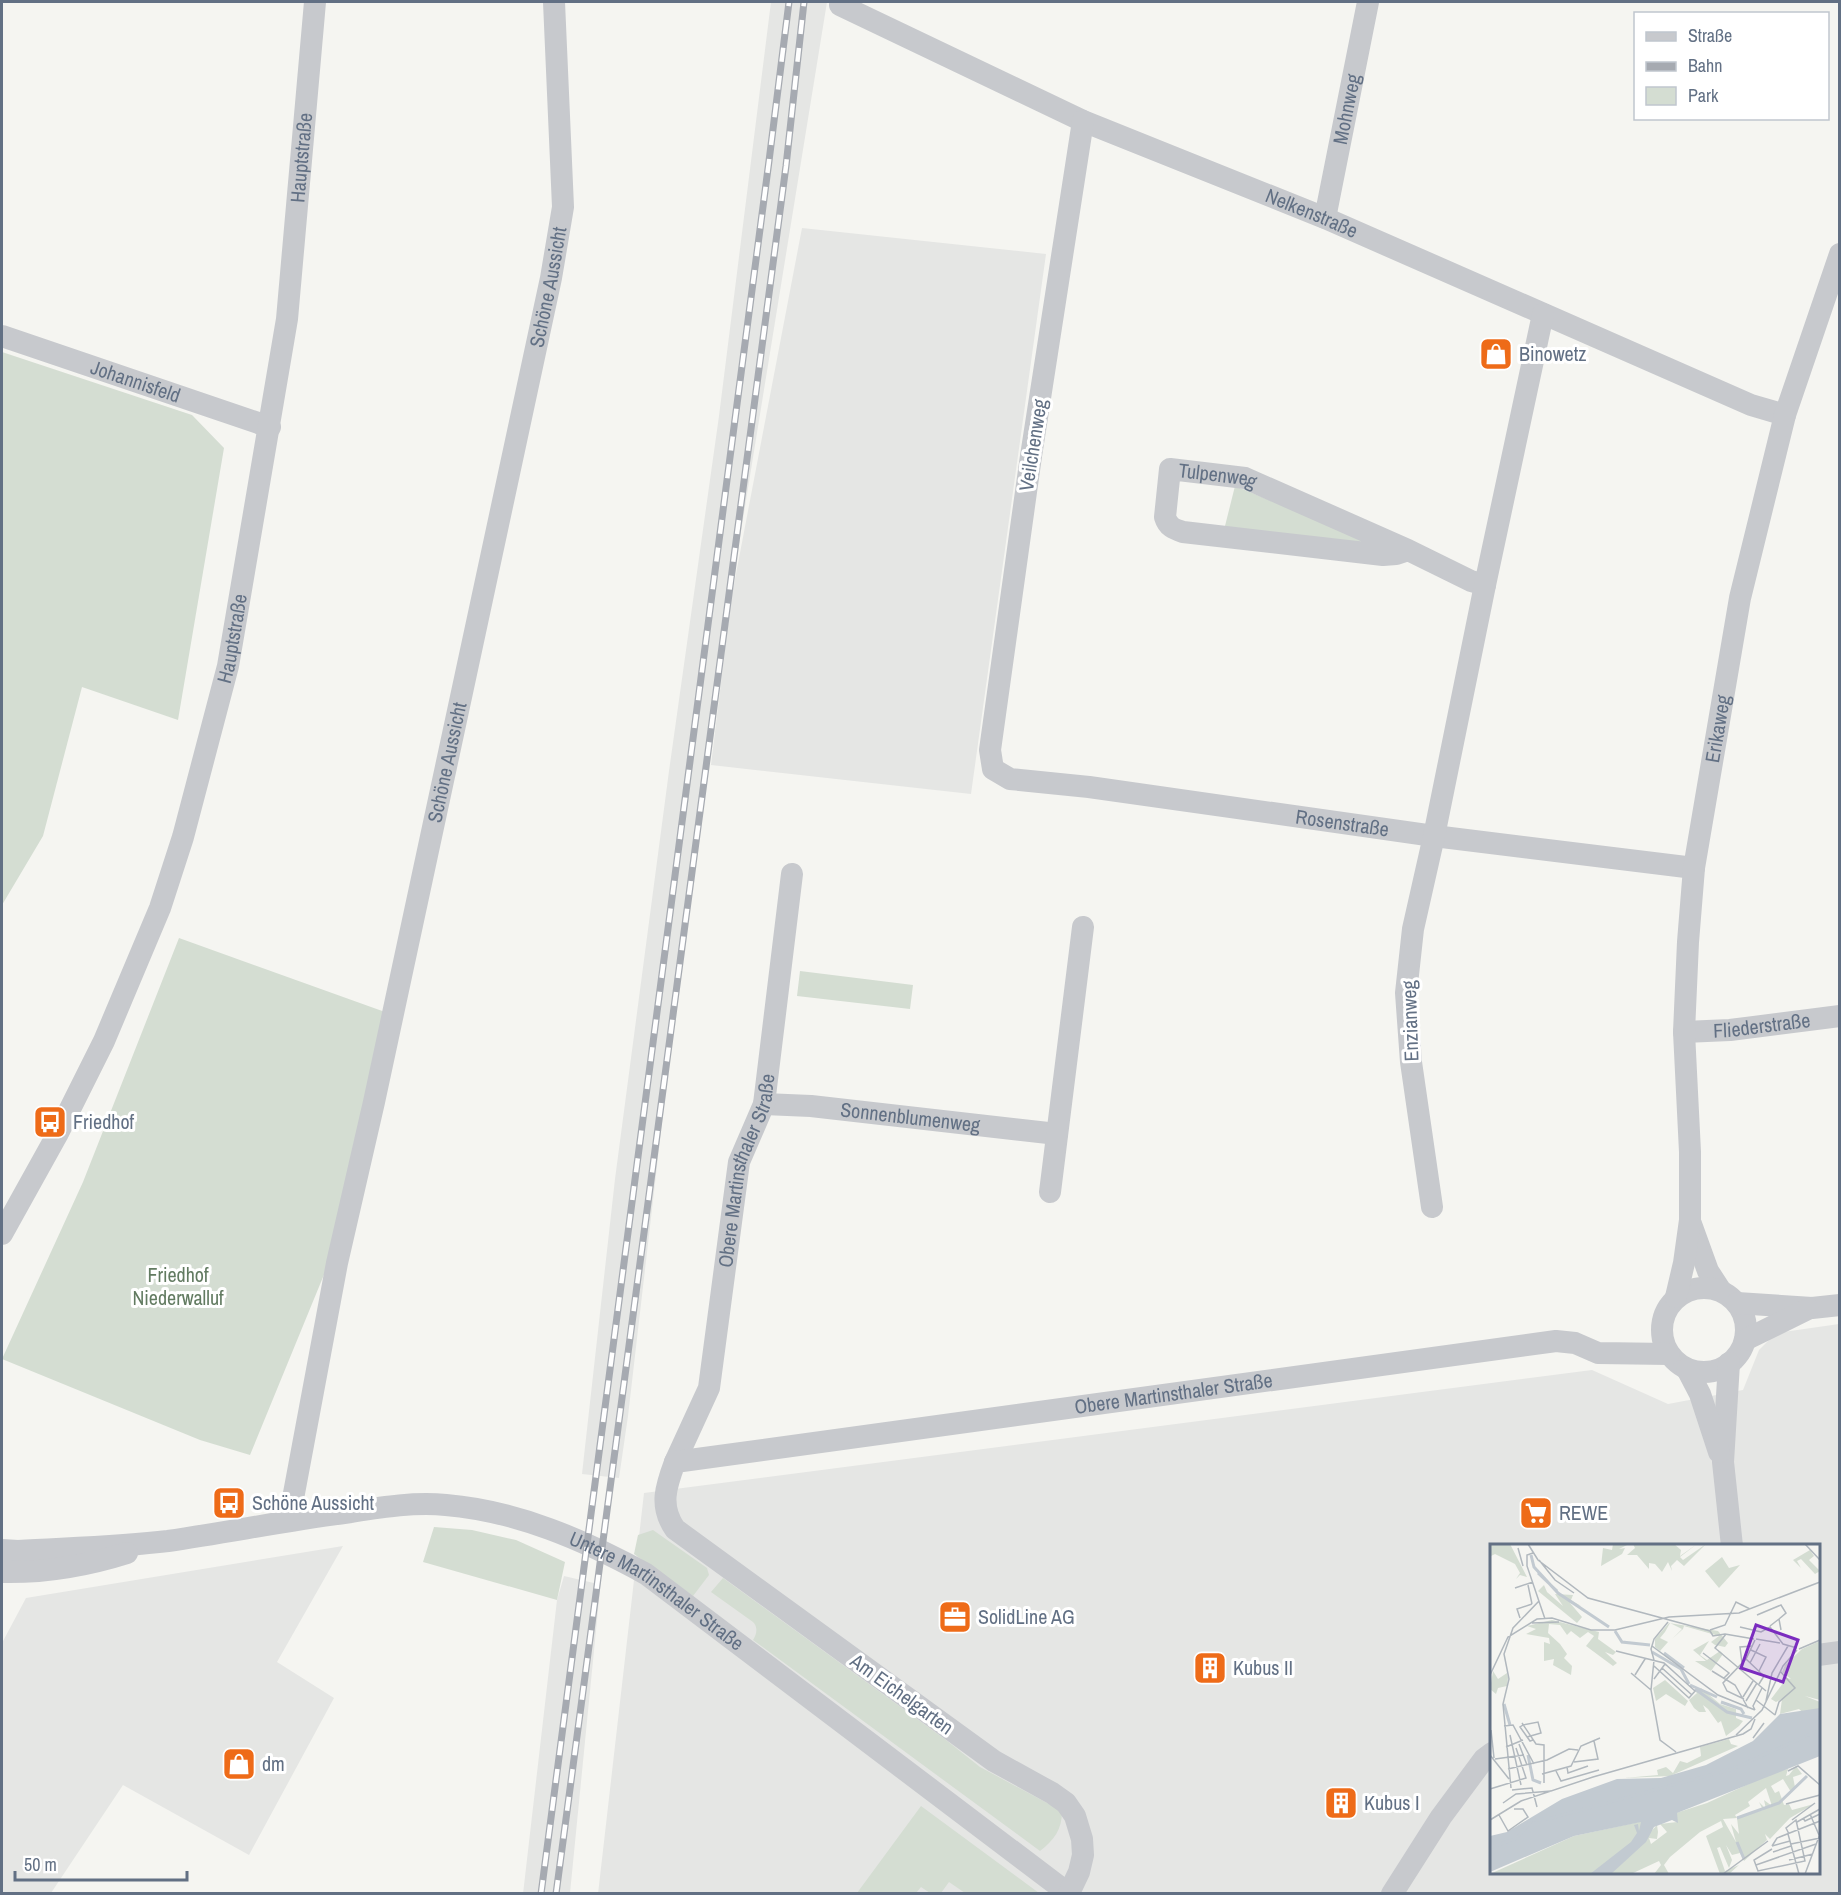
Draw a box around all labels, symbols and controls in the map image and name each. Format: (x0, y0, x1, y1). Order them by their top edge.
legend (1634, 12, 1829, 120)
text: Straße (1688, 23, 1732, 48)
text: Bahn (1688, 53, 1722, 78)
street label: Mohnweg (1326, 72, 1366, 147)
text: Park (1688, 83, 1719, 108)
street label: Hauptstraße (283, 112, 318, 204)
street label: Nelkenstraße (1262, 182, 1362, 244)
street label: Schöne Aussicht (522, 224, 573, 350)
shop icon: Binowetz (1478, 336, 1514, 372)
place label: Binowetz (1519, 340, 1586, 367)
street label: Johannisfeld (87, 353, 184, 409)
street label: Veilchenweg (1012, 397, 1053, 493)
street label: Tulpenweg (1177, 456, 1262, 495)
street label: Hauptstraße (210, 592, 253, 686)
street label: Erikaweg (1698, 693, 1736, 765)
street label: Schöne Aussicht (420, 699, 473, 825)
street label: Rosenstraße (1294, 803, 1391, 842)
street label: Enzianweg (1395, 980, 1424, 1062)
street label: Fliederstraße (1713, 1006, 1812, 1044)
street label: Obere Martinsthaler Straße (711, 1072, 781, 1269)
street label: Sonnenblumenweg (839, 1095, 982, 1138)
bus stop icon: Friedhof (32, 1104, 68, 1140)
place label: Friedhof (73, 1108, 135, 1135)
park label: Friedhof Niederwalluf (132, 1261, 224, 1311)
street label: Obere Martinsthaler Straße (1073, 1366, 1274, 1420)
bus stop icon: Schöne Aussicht (211, 1485, 247, 1521)
place label: Schöne Aussicht (252, 1489, 375, 1516)
supermarket icon: REWE (1518, 1495, 1554, 1531)
place label: REWE (1559, 1499, 1608, 1526)
street label: Untere Martinsthaler Straße (565, 1524, 750, 1656)
inset map (1490, 1544, 1820, 1874)
office icon: SolidLine AG (937, 1599, 973, 1635)
place label: SolidLine AG (978, 1603, 1075, 1630)
street label: Am Eichelgarten (845, 1646, 959, 1740)
building icon: Kubus II (1192, 1650, 1228, 1686)
place label: Kubus II (1233, 1654, 1293, 1681)
shop icon: dm (221, 1746, 257, 1782)
place label: dm (262, 1750, 285, 1777)
building icon: Kubus I (1323, 1785, 1359, 1821)
place label: Kubus I (1364, 1789, 1420, 1816)
scale bar (15, 1844, 188, 1882)
text: 50 m (24, 1852, 57, 1877)

